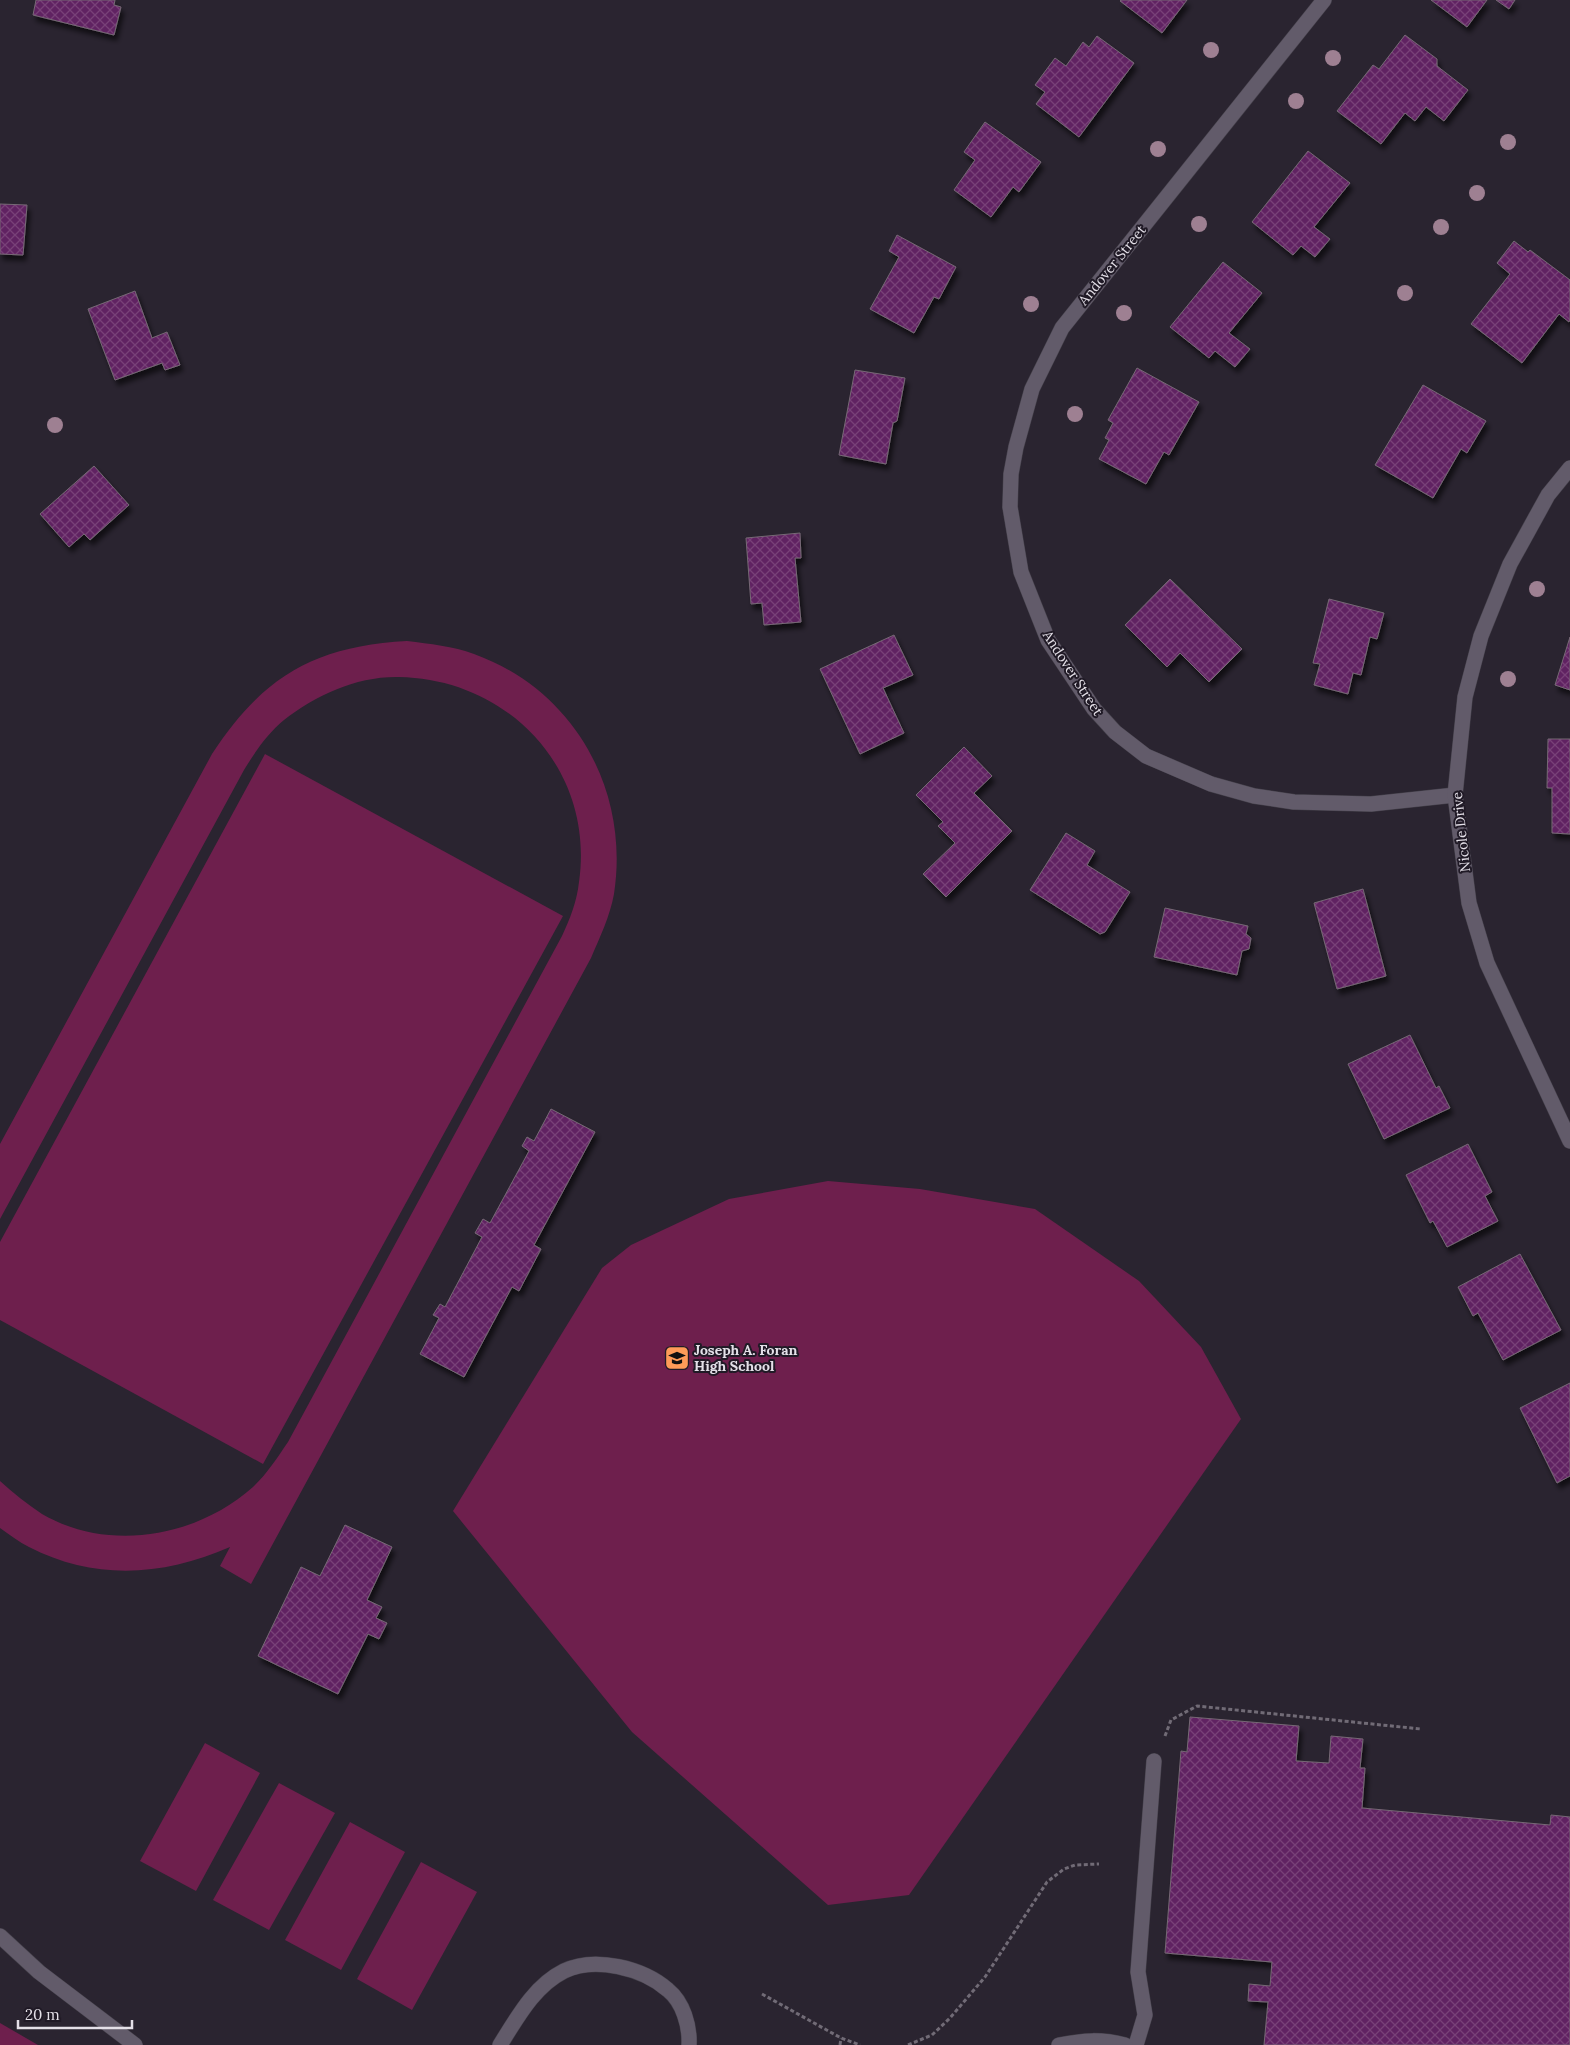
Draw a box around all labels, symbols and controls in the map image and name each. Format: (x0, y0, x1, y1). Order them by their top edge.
street label: Andover Street (1074, 221, 1150, 309)
street label: Andover Street (1038, 626, 1107, 719)
street label: Nicole Drive (1448, 791, 1474, 873)
place label: Joseph A. Foran High School (694, 1341, 798, 1375)
school or university icon: Joseph A. Foran High School (664, 1345, 690, 1371)
scale bar (18, 1998, 131, 2030)
text: 20 m (25, 2005, 60, 2024)

